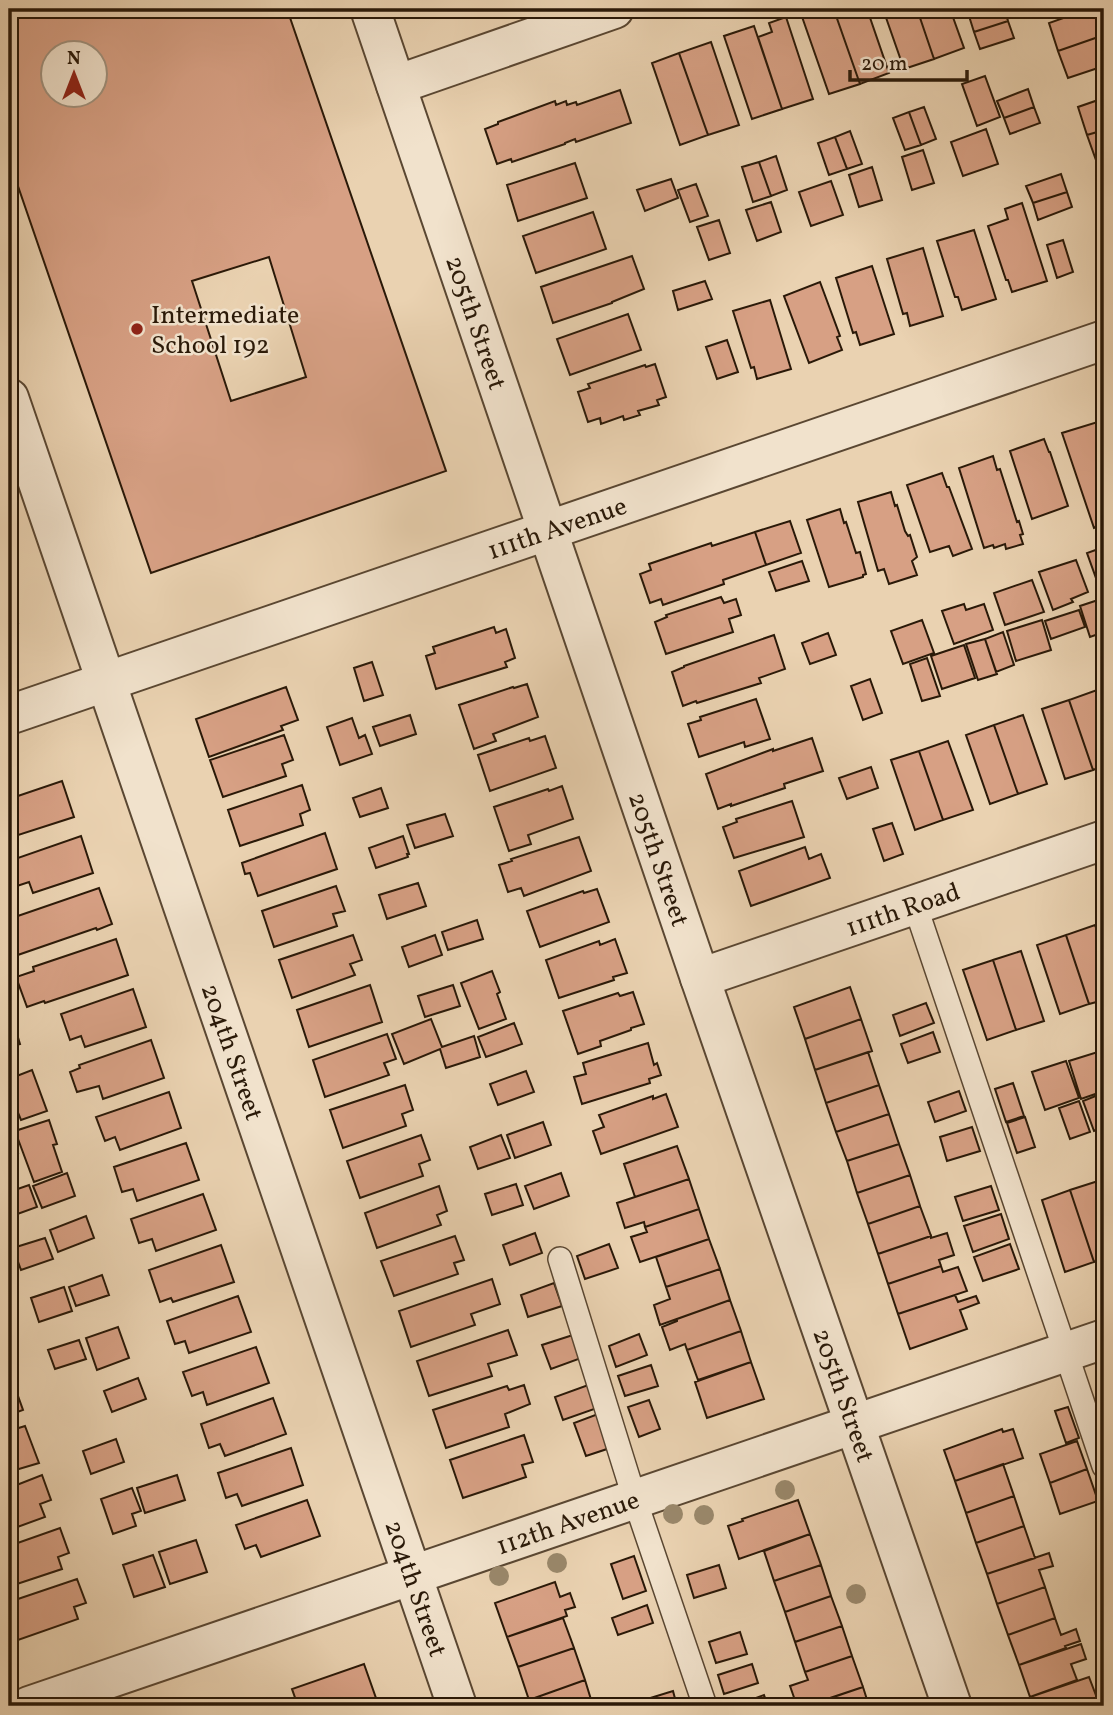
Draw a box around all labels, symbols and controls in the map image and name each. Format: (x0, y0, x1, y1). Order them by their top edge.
north arrow (38, 38, 108, 108)
scale bar (850, 38, 968, 82)
text: N (67, 46, 81, 72)
text: 20 m (861, 50, 907, 79)
street label: 205th Street (435, 251, 514, 395)
place label: Intermediate School 192 (151, 298, 299, 364)
marker: Intermediate School 192 (129, 321, 145, 337)
street label: 111th Avenue (483, 489, 632, 570)
street label: 205th Street (618, 788, 697, 932)
street label: 111th Road (841, 874, 965, 947)
street label: 204th Street (191, 979, 271, 1125)
street label: 205th Street (803, 1324, 882, 1468)
street label: 112th Avenue (492, 1483, 644, 1565)
street label: 204th Street (375, 1516, 455, 1662)

